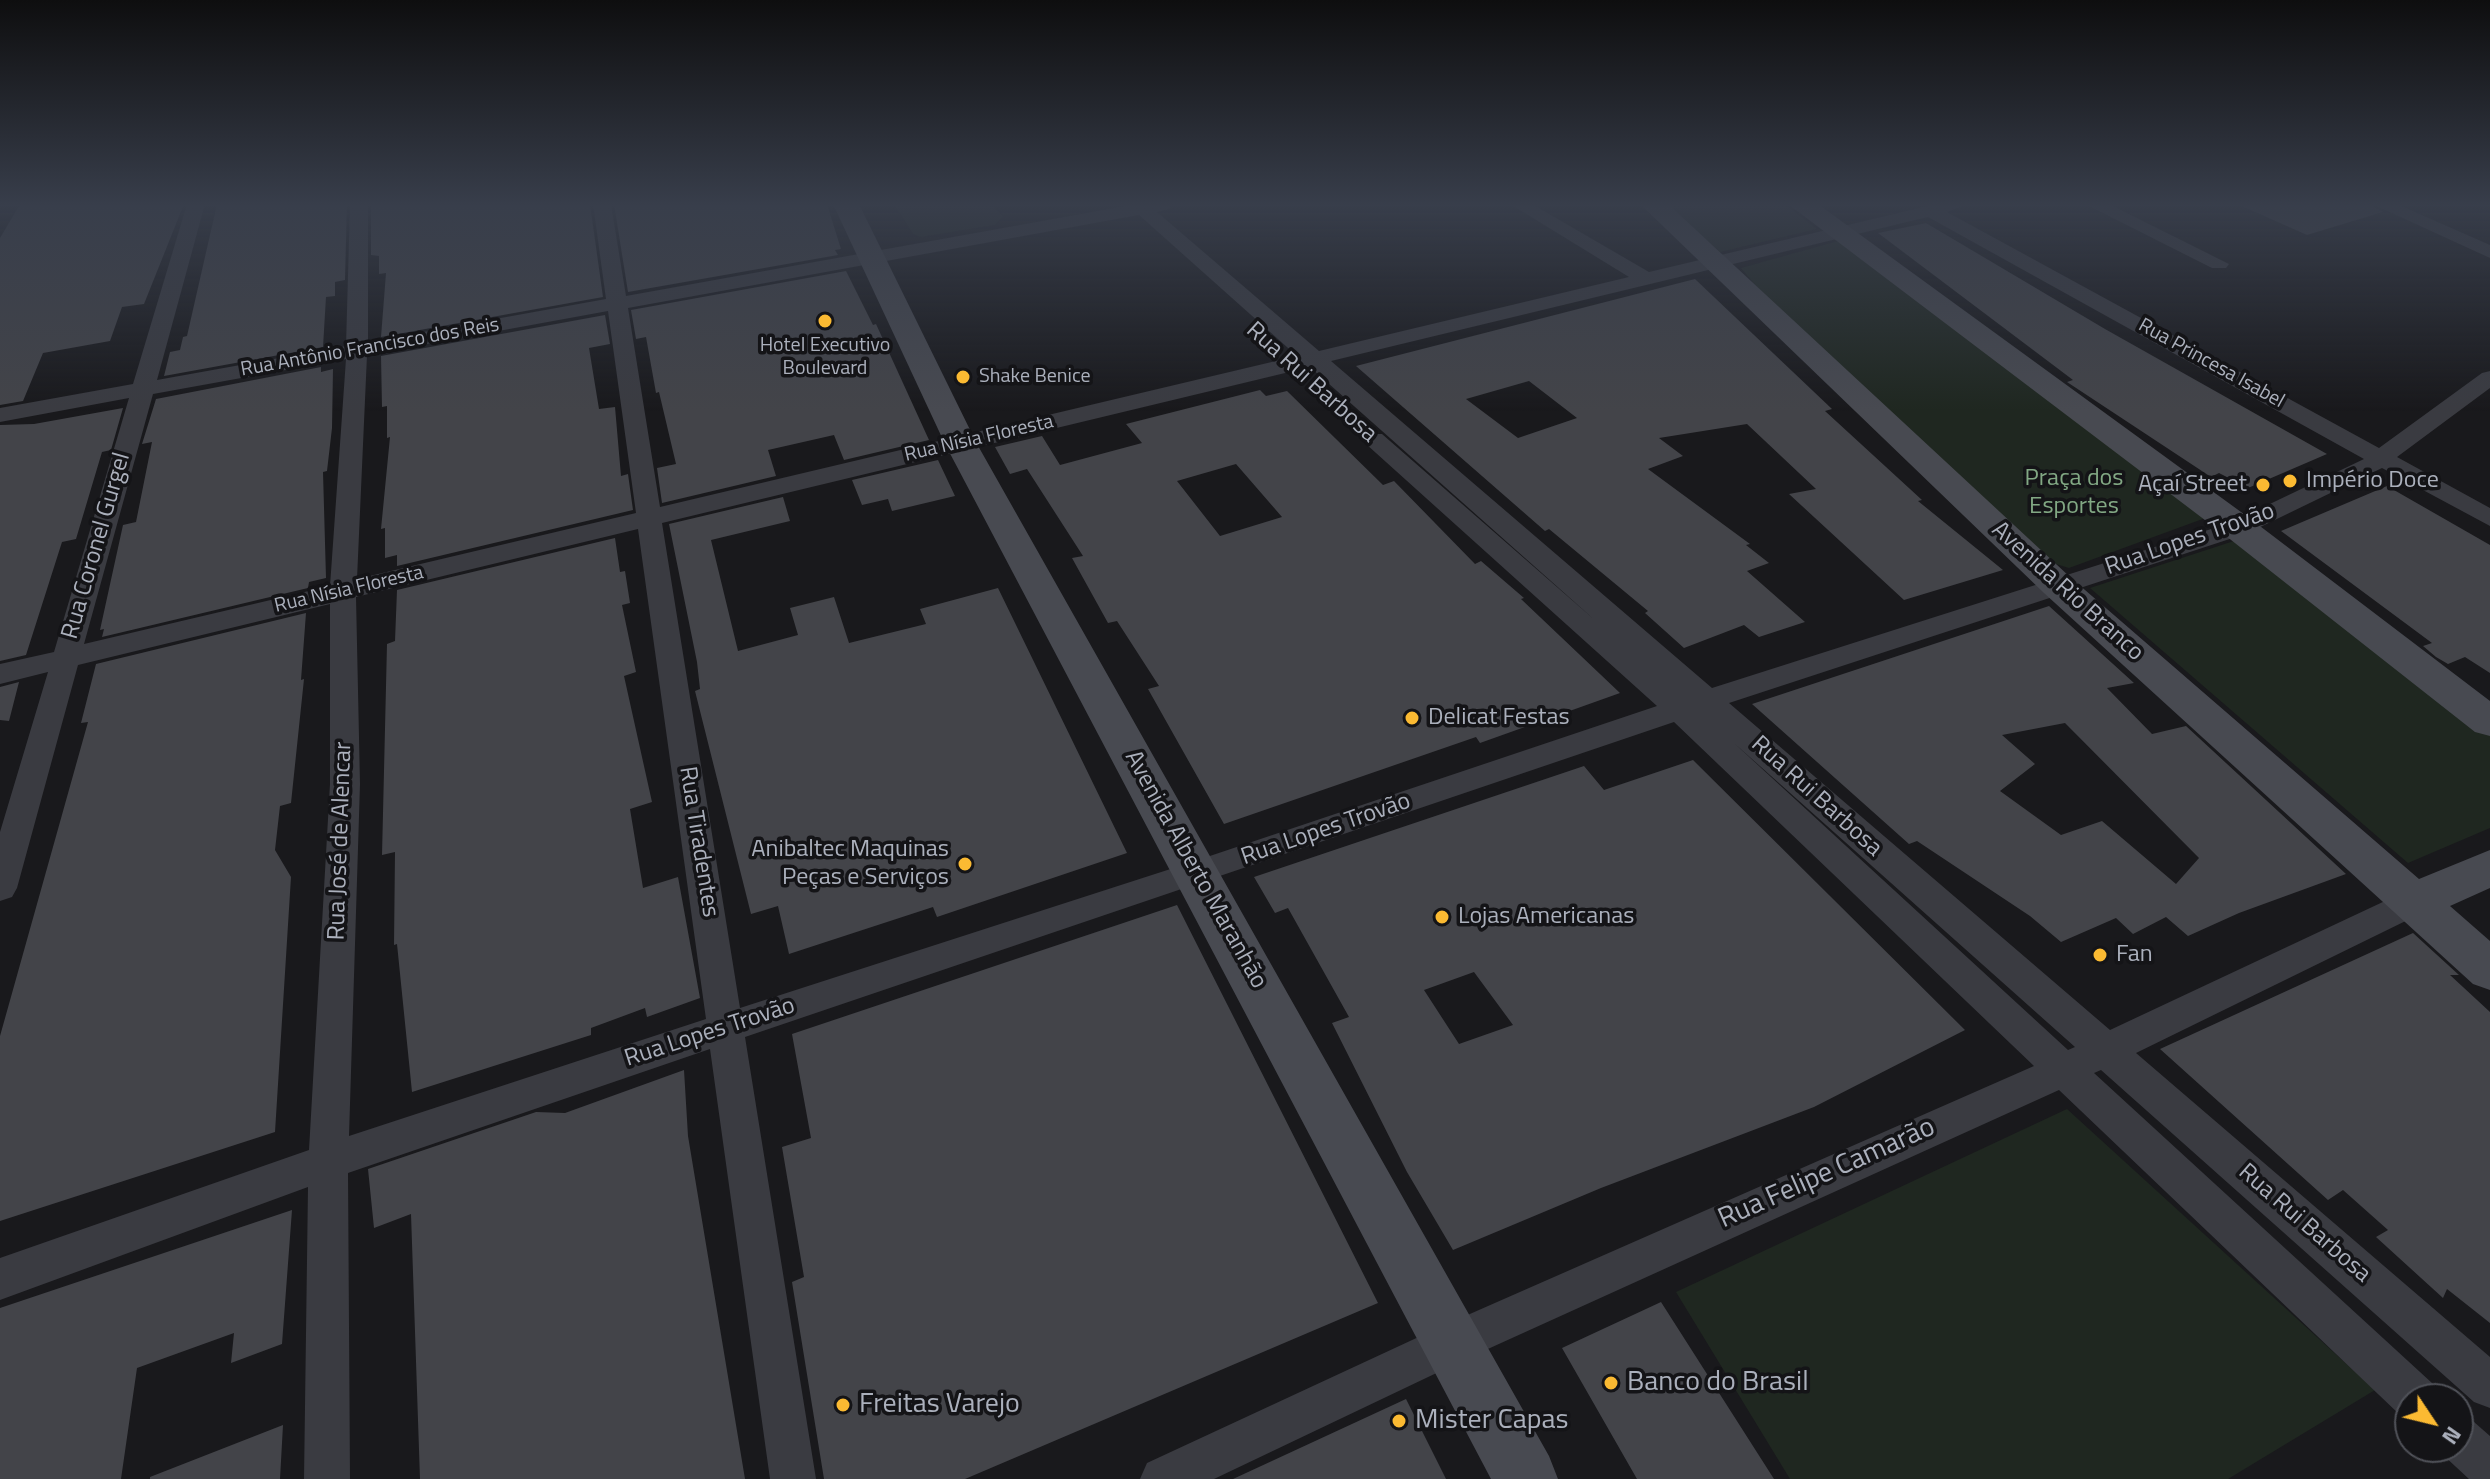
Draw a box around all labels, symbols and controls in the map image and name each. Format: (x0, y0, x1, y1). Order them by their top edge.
marker: Hotel Executivo Boulevard (816, 312, 834, 330)
street label: Rua Antônio Francisco dos Reis (239, 313, 501, 383)
street label: Rua Princesa Isabel (2134, 314, 2288, 414)
street label: Rua Rui Barbosa (1240, 317, 1382, 449)
place label: Hotel Executivo Boulevard (760, 334, 890, 381)
place label: Shake Benice (979, 365, 1091, 389)
marker: Shake Benice (954, 368, 972, 386)
street label: Rua Nísia Floresta (902, 410, 1056, 468)
street label: Rua Coronel Gurgel (57, 450, 137, 642)
park label: Praça dos Esportes (2025, 465, 2123, 521)
place label: Império Doce (2306, 467, 2439, 495)
place label: Açaí Street (2138, 471, 2247, 499)
marker: Império Doce (2281, 472, 2299, 490)
marker: Açaí Street (2254, 476, 2272, 494)
street label: Rua Lopes Trovão (2102, 498, 2278, 582)
street label: Avenida Rio Branco (1985, 516, 2149, 668)
street label: Rua Nísia Floresta (272, 561, 426, 619)
place label: Delicat Festas (1428, 704, 1570, 732)
marker: Delicat Festas (1403, 709, 1421, 727)
street label: Rua Rui Barbosa (1745, 731, 1887, 863)
street label: Rua José de Alencar (323, 741, 359, 941)
street label: Avenida Alberto Maranhão (1118, 746, 1272, 994)
street label: Rua Tiradentes (672, 765, 724, 919)
street label: Rua Lopes Trovão (1238, 788, 1414, 872)
place label: Anibaltec Maquinas Peças e Serviços (751, 836, 949, 892)
marker: Anibaltec Maquinas Peças e Serviços (956, 855, 974, 873)
place label: Lojas Americanas (1458, 903, 1634, 931)
marker: Lojas Americanas (1433, 908, 1451, 926)
place label: Fan (2116, 941, 2153, 969)
marker: Fan (2091, 946, 2109, 964)
street label: Rua Lopes Trovão (621, 992, 799, 1074)
street label: Rua Felipe Camarão (1714, 1111, 1940, 1237)
street label: Rua Rui Barbosa (2232, 1159, 2376, 1289)
place label: Banco do Brasil (1627, 1366, 1809, 1400)
marker: Banco do Brasil (1602, 1374, 1620, 1392)
north arrow (2394, 1383, 2474, 1463)
place label: Freitas Varejo (859, 1388, 1020, 1422)
marker: Freitas Varejo (834, 1396, 852, 1414)
place label: Mister Capas (1415, 1404, 1569, 1438)
marker: Mister Capas (1390, 1412, 1408, 1430)
text: N (2434, 1420, 2470, 1452)

